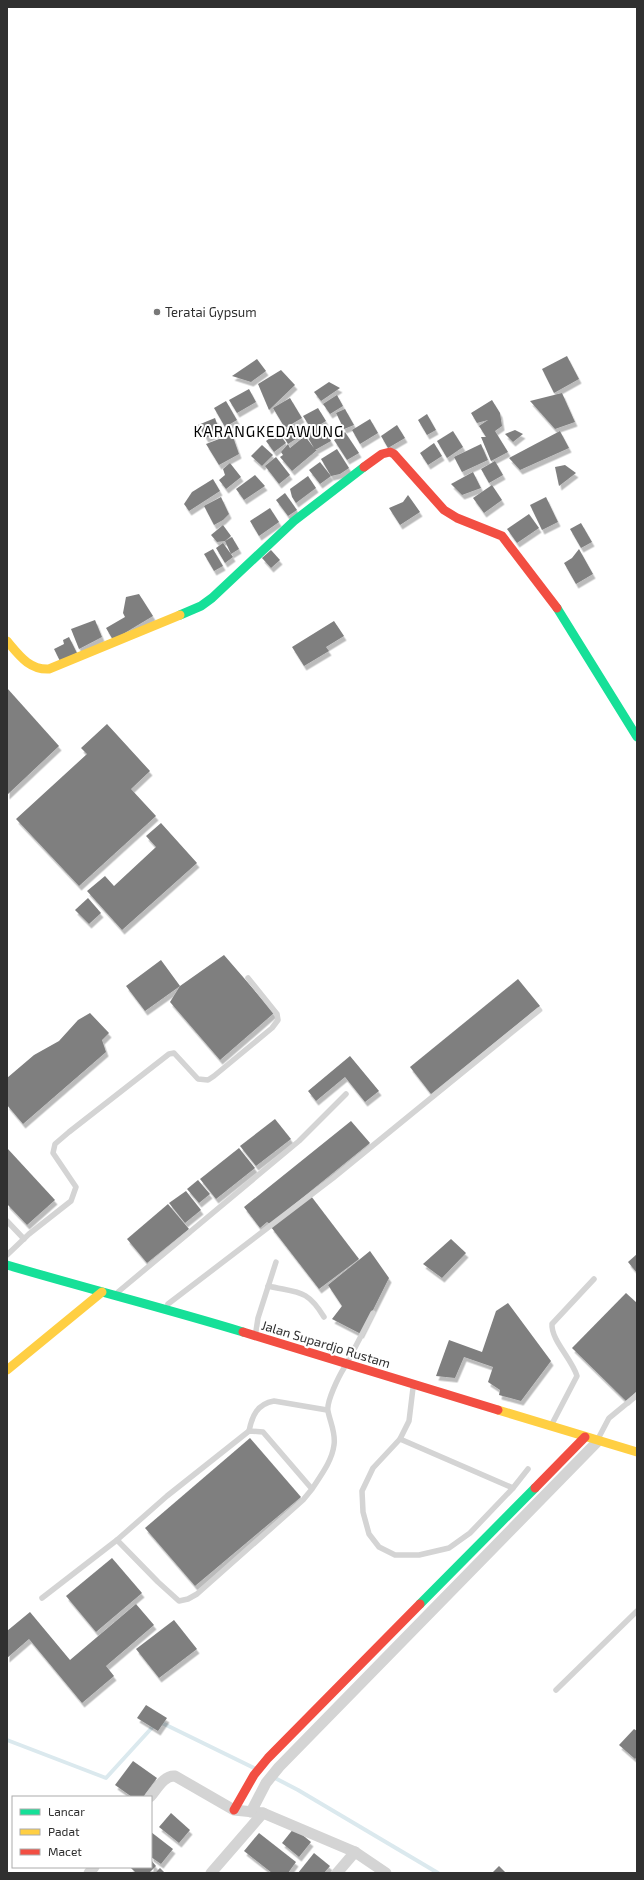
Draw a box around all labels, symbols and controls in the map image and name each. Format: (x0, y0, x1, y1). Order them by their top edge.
place label: Teratai Gypsum (165, 304, 257, 320)
marker: Teratai Gypsum (152, 307, 162, 317)
district label: KARANGKEDAWUNG (193, 422, 345, 440)
street label: Jalan Supardjo Rustam (260, 1317, 392, 1371)
legend (12, 1796, 152, 1868)
text: Lancar (48, 1804, 85, 1818)
text: Padat (48, 1824, 80, 1838)
text: Macet (48, 1844, 82, 1858)

